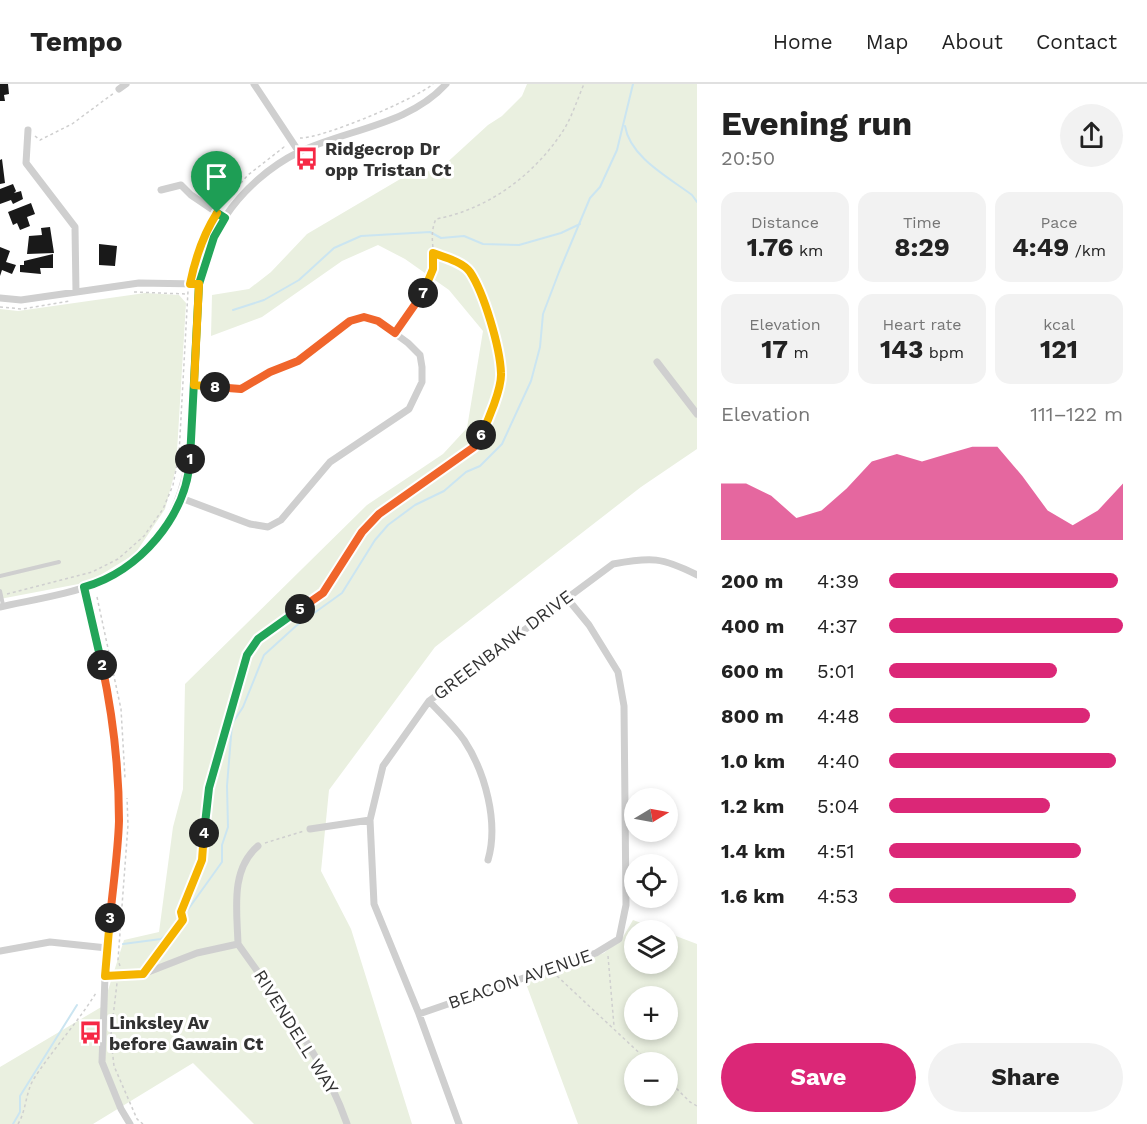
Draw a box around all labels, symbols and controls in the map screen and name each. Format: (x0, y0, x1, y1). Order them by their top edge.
text: Tempo (30, 25, 123, 58)
text: Home (773, 29, 833, 54)
text: Map (866, 29, 909, 54)
text: About (942, 29, 1003, 54)
text: Contact (1036, 29, 1117, 54)
text: Evening run (721, 104, 912, 143)
button: share (1060, 104, 1123, 167)
place label: Ridgecrop Dr opp Tristan Ct (325, 138, 451, 180)
bus stop icon: Ridgecrop Dr opp Tristan Ct (294, 146, 320, 172)
text: 20:50 (721, 146, 775, 170)
pin (191, 151, 242, 213)
icon: arrive (200, 160, 233, 193)
text: Distance (751, 213, 819, 232)
text: Time (903, 213, 941, 232)
text: Pace (1040, 213, 1078, 232)
text: 1.76 (747, 232, 794, 262)
text: 8:29 (894, 232, 950, 262)
text: 4:49 (1012, 232, 1069, 262)
text: km (794, 241, 823, 260)
text: /km (1069, 241, 1106, 260)
pin: 7 (408, 278, 438, 308)
text: 7 (418, 283, 428, 302)
text: Elevation (749, 315, 821, 334)
text: Heart rate (882, 315, 962, 334)
text: kcal (1043, 315, 1075, 334)
text: 17 (761, 334, 788, 364)
text: 143 (880, 334, 923, 364)
text: 121 (1040, 334, 1078, 364)
text: m (788, 343, 809, 362)
text: bpm (923, 343, 964, 362)
pin: 8 (200, 372, 230, 402)
text: 8 (210, 377, 220, 396)
text: Elevation (721, 402, 810, 426)
text: 111–122 m (1030, 402, 1123, 426)
pin: 6 (466, 420, 496, 450)
text: 6 (476, 425, 486, 444)
pin: 1 (175, 444, 205, 474)
text: 1 (187, 449, 193, 468)
text: 200 m (721, 569, 783, 593)
text: 4:39 (817, 569, 859, 593)
street label: GREENBANK DRIVE (429, 585, 576, 704)
pin: 5 (285, 594, 315, 624)
text: 5 (295, 599, 305, 618)
text: 400 m (721, 614, 784, 638)
text: 4:37 (817, 614, 857, 638)
pin: 2 (87, 650, 117, 680)
text: 2 (97, 655, 107, 674)
text: 600 m (721, 659, 784, 683)
text: 5:01 (817, 659, 855, 683)
text: 800 m (721, 704, 784, 728)
text: 4:48 (817, 704, 860, 728)
text: 1.0 km (721, 749, 785, 773)
text: 4:40 (817, 749, 860, 773)
north arrow (624, 788, 678, 842)
map controls (624, 788, 678, 1106)
text: 1.2 km (721, 794, 784, 818)
text: 5:04 (817, 794, 859, 818)
pin: 4 (189, 818, 219, 848)
text: 4 (199, 823, 209, 842)
text: 1.4 km (721, 839, 785, 863)
text: 4:51 (817, 839, 855, 863)
button: locate (624, 854, 678, 908)
text: 1.6 km (721, 884, 785, 908)
text: 4:53 (817, 884, 858, 908)
pin: 3 (95, 903, 125, 933)
text: 3 (105, 908, 115, 927)
button: layers (624, 920, 678, 974)
street label: BEACON AVENUE (445, 944, 594, 1013)
street label: RIVENDELL WAY (250, 966, 343, 1098)
button: + (624, 986, 678, 1040)
place label: Linksley Av before Gawain Ct (109, 1012, 263, 1054)
bus stop icon: Linksley Av before Gawain Ct (78, 1020, 104, 1046)
button: Save (721, 1043, 916, 1112)
button: Share (928, 1043, 1123, 1112)
button: − (624, 1052, 678, 1106)

